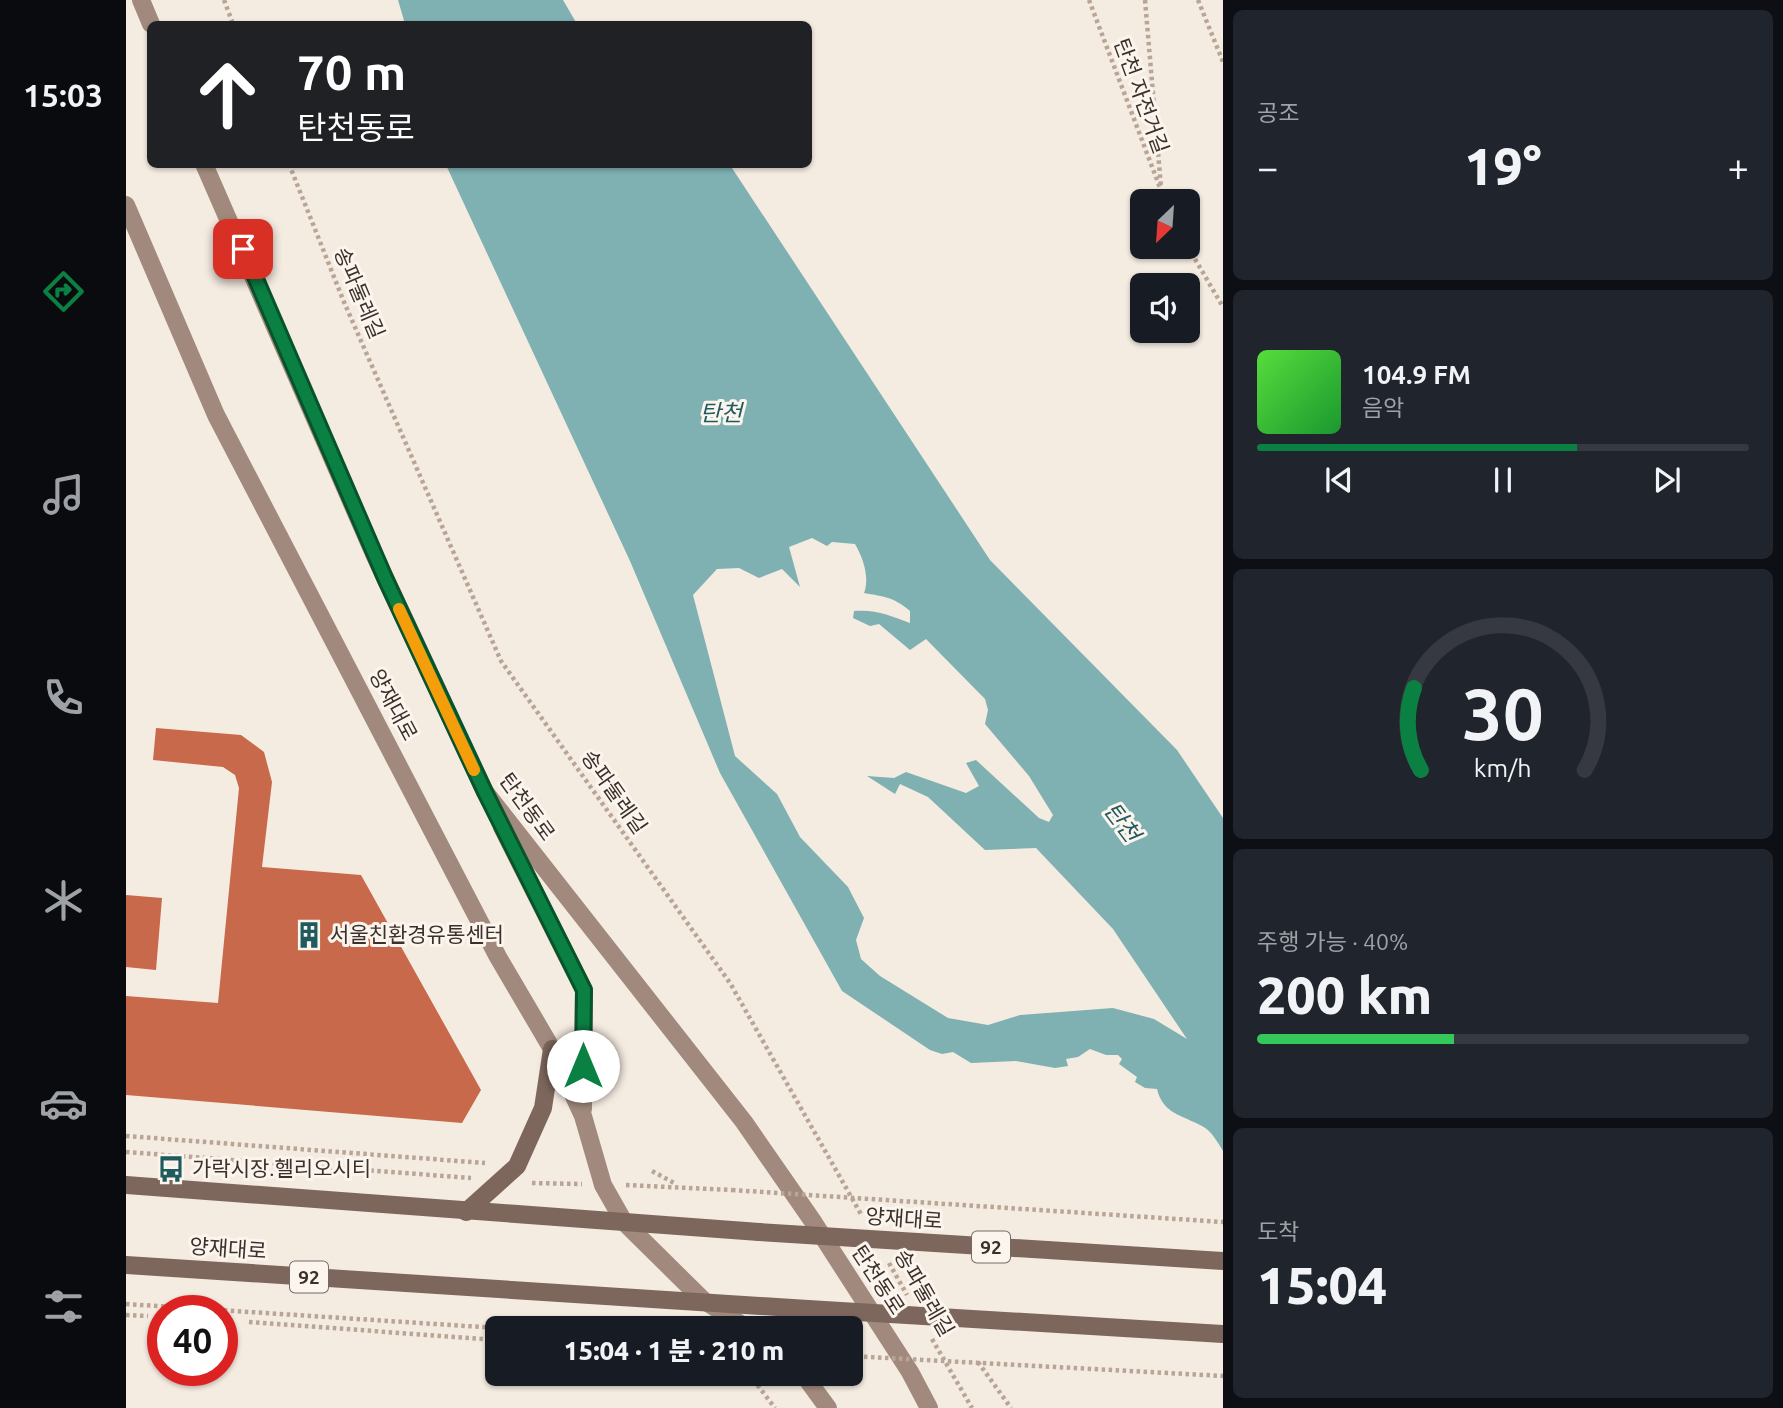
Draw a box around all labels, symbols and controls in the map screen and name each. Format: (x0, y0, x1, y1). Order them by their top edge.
street label: 탄천 자전거길 (1110, 35, 1174, 156)
text: 70 m (297, 44, 406, 99)
icon: ahead (182, 49, 273, 140)
text: 15:03 (23, 77, 103, 113)
text: 공조 (1257, 100, 1299, 125)
text: 탄천동로 (297, 109, 415, 145)
text: 19° (1464, 137, 1542, 195)
text: − (1257, 146, 1278, 188)
text: + (1728, 146, 1749, 188)
north arrow (1130, 189, 1200, 259)
map controls (1130, 189, 1200, 343)
pin (213, 219, 273, 279)
icon: arrive (224, 230, 262, 268)
street label: 송파둘레길 (330, 243, 390, 342)
icon: directions (39, 267, 88, 316)
button: sound (1130, 273, 1200, 343)
text: 104.9 FM (1362, 360, 1471, 389)
text: 음악 (1362, 395, 1404, 420)
water label: 탄천 (700, 400, 745, 425)
icon: previous (1320, 461, 1358, 499)
icon: pause (1484, 461, 1522, 499)
icon: next (1648, 461, 1686, 499)
icon: music (39, 470, 88, 519)
street label: 양재대로 (365, 665, 423, 744)
text: 30 (1462, 672, 1544, 754)
icon: phone (39, 673, 88, 722)
street label: 송파둘레길 (577, 745, 652, 838)
text: km/h (1474, 754, 1532, 782)
street label: 탄천동로 (495, 768, 560, 845)
water label: 탄천 (1100, 797, 1147, 848)
icon: climate (39, 876, 88, 925)
building icon: 서울친환경유통센터 (294, 920, 324, 950)
place label: 서울친환경유통센터 (330, 922, 504, 946)
text: 주행 가능 · 40% (1257, 929, 1408, 954)
text: 200 km (1257, 966, 1432, 1024)
position arrow (546, 1029, 620, 1103)
icon: car (39, 1079, 88, 1128)
bus stop icon: 가락시장.헬리오시티 (156, 1154, 186, 1184)
place label: 가락시장.헬리오시티 (192, 1156, 371, 1180)
street label: 양재대로 (865, 1203, 943, 1233)
text: 도착 (1257, 1219, 1299, 1244)
road number: 92 (972, 1232, 1010, 1262)
street label: 양재대로 (189, 1233, 267, 1263)
street label: 탄천동로 (848, 1241, 910, 1318)
street label: 송파둘레길 (890, 1245, 959, 1340)
text: 15:04 (1257, 1256, 1387, 1314)
road number: 92 (290, 1261, 328, 1292)
icon: filters (39, 1282, 88, 1331)
speed limit sign: 40 (147, 1295, 238, 1386)
text: 15:04 · 1 분 · 210 m (564, 1336, 784, 1365)

